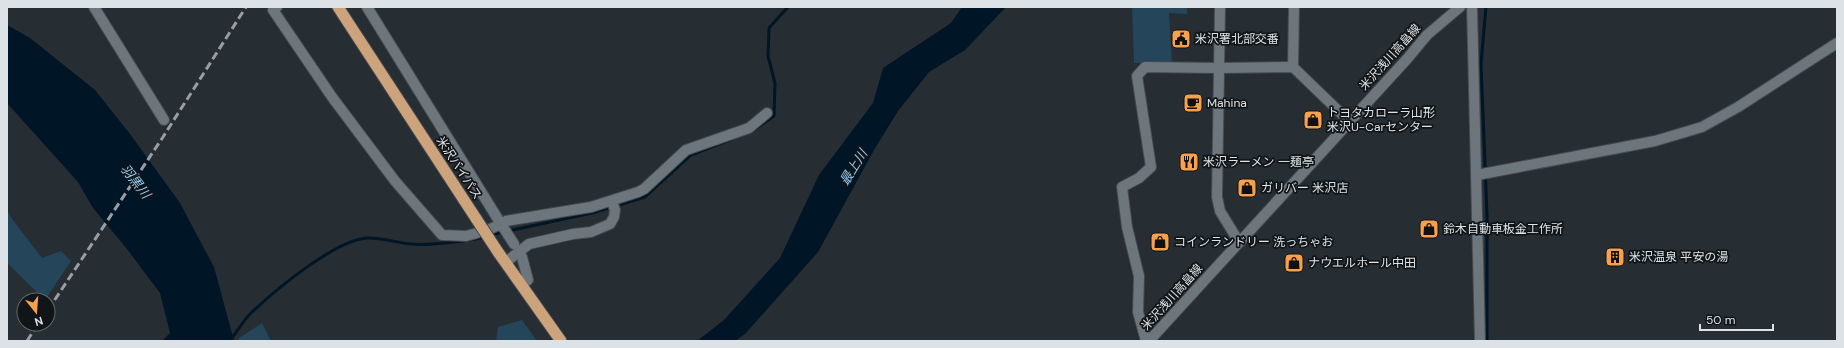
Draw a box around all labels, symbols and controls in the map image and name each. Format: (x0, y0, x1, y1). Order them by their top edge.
street label: 米沢浅川高畠線 (1356, 20, 1424, 94)
public building icon: 米沢署北部交番 (1170, 28, 1192, 50)
place label: 米沢署北部交番 (1195, 31, 1279, 47)
cafe icon: Mahina (1182, 92, 1204, 114)
place label: Mahina (1207, 95, 1247, 111)
place label: トヨタカローラ山形 米沢U-Carセンター (1327, 105, 1435, 135)
shop icon: トヨタカローラ山形 米沢U-Carセンター (1302, 109, 1324, 131)
street label: 米沢バイパス (433, 134, 485, 202)
water label: 最上川 (836, 145, 872, 188)
restaurant icon: 米沢ラーメン 一麺亭 (1178, 151, 1200, 173)
place label: 米沢ラーメン 一麺亭 (1203, 154, 1314, 170)
water label: 羽黒川 (117, 161, 156, 203)
shop icon: ガリバー 米沢店 (1236, 177, 1258, 199)
place label: ガリバー 米沢店 (1261, 180, 1348, 196)
shop icon: 鈴木自動車板金工作所 (1418, 218, 1440, 240)
place label: 鈴木自動車板金工作所 (1443, 221, 1563, 237)
shop icon: コインランドリー 洗っちゃお (1149, 231, 1171, 253)
place label: コインランドリー 洗っちゃお (1174, 234, 1333, 250)
building icon: 米沢温泉 平安の湯 (1604, 246, 1626, 268)
place label: 米沢温泉 平安の湯 (1629, 249, 1728, 265)
shop icon: ナウエルホール中田 (1283, 252, 1305, 274)
place label: ナウエルホール中田 (1308, 255, 1416, 271)
street label: 米沢浅川高畠線 (1138, 260, 1206, 334)
north arrow (16, 292, 56, 332)
scale bar (1700, 306, 1773, 332)
text: 50 m (1706, 312, 1735, 328)
text: N (33, 314, 45, 329)

